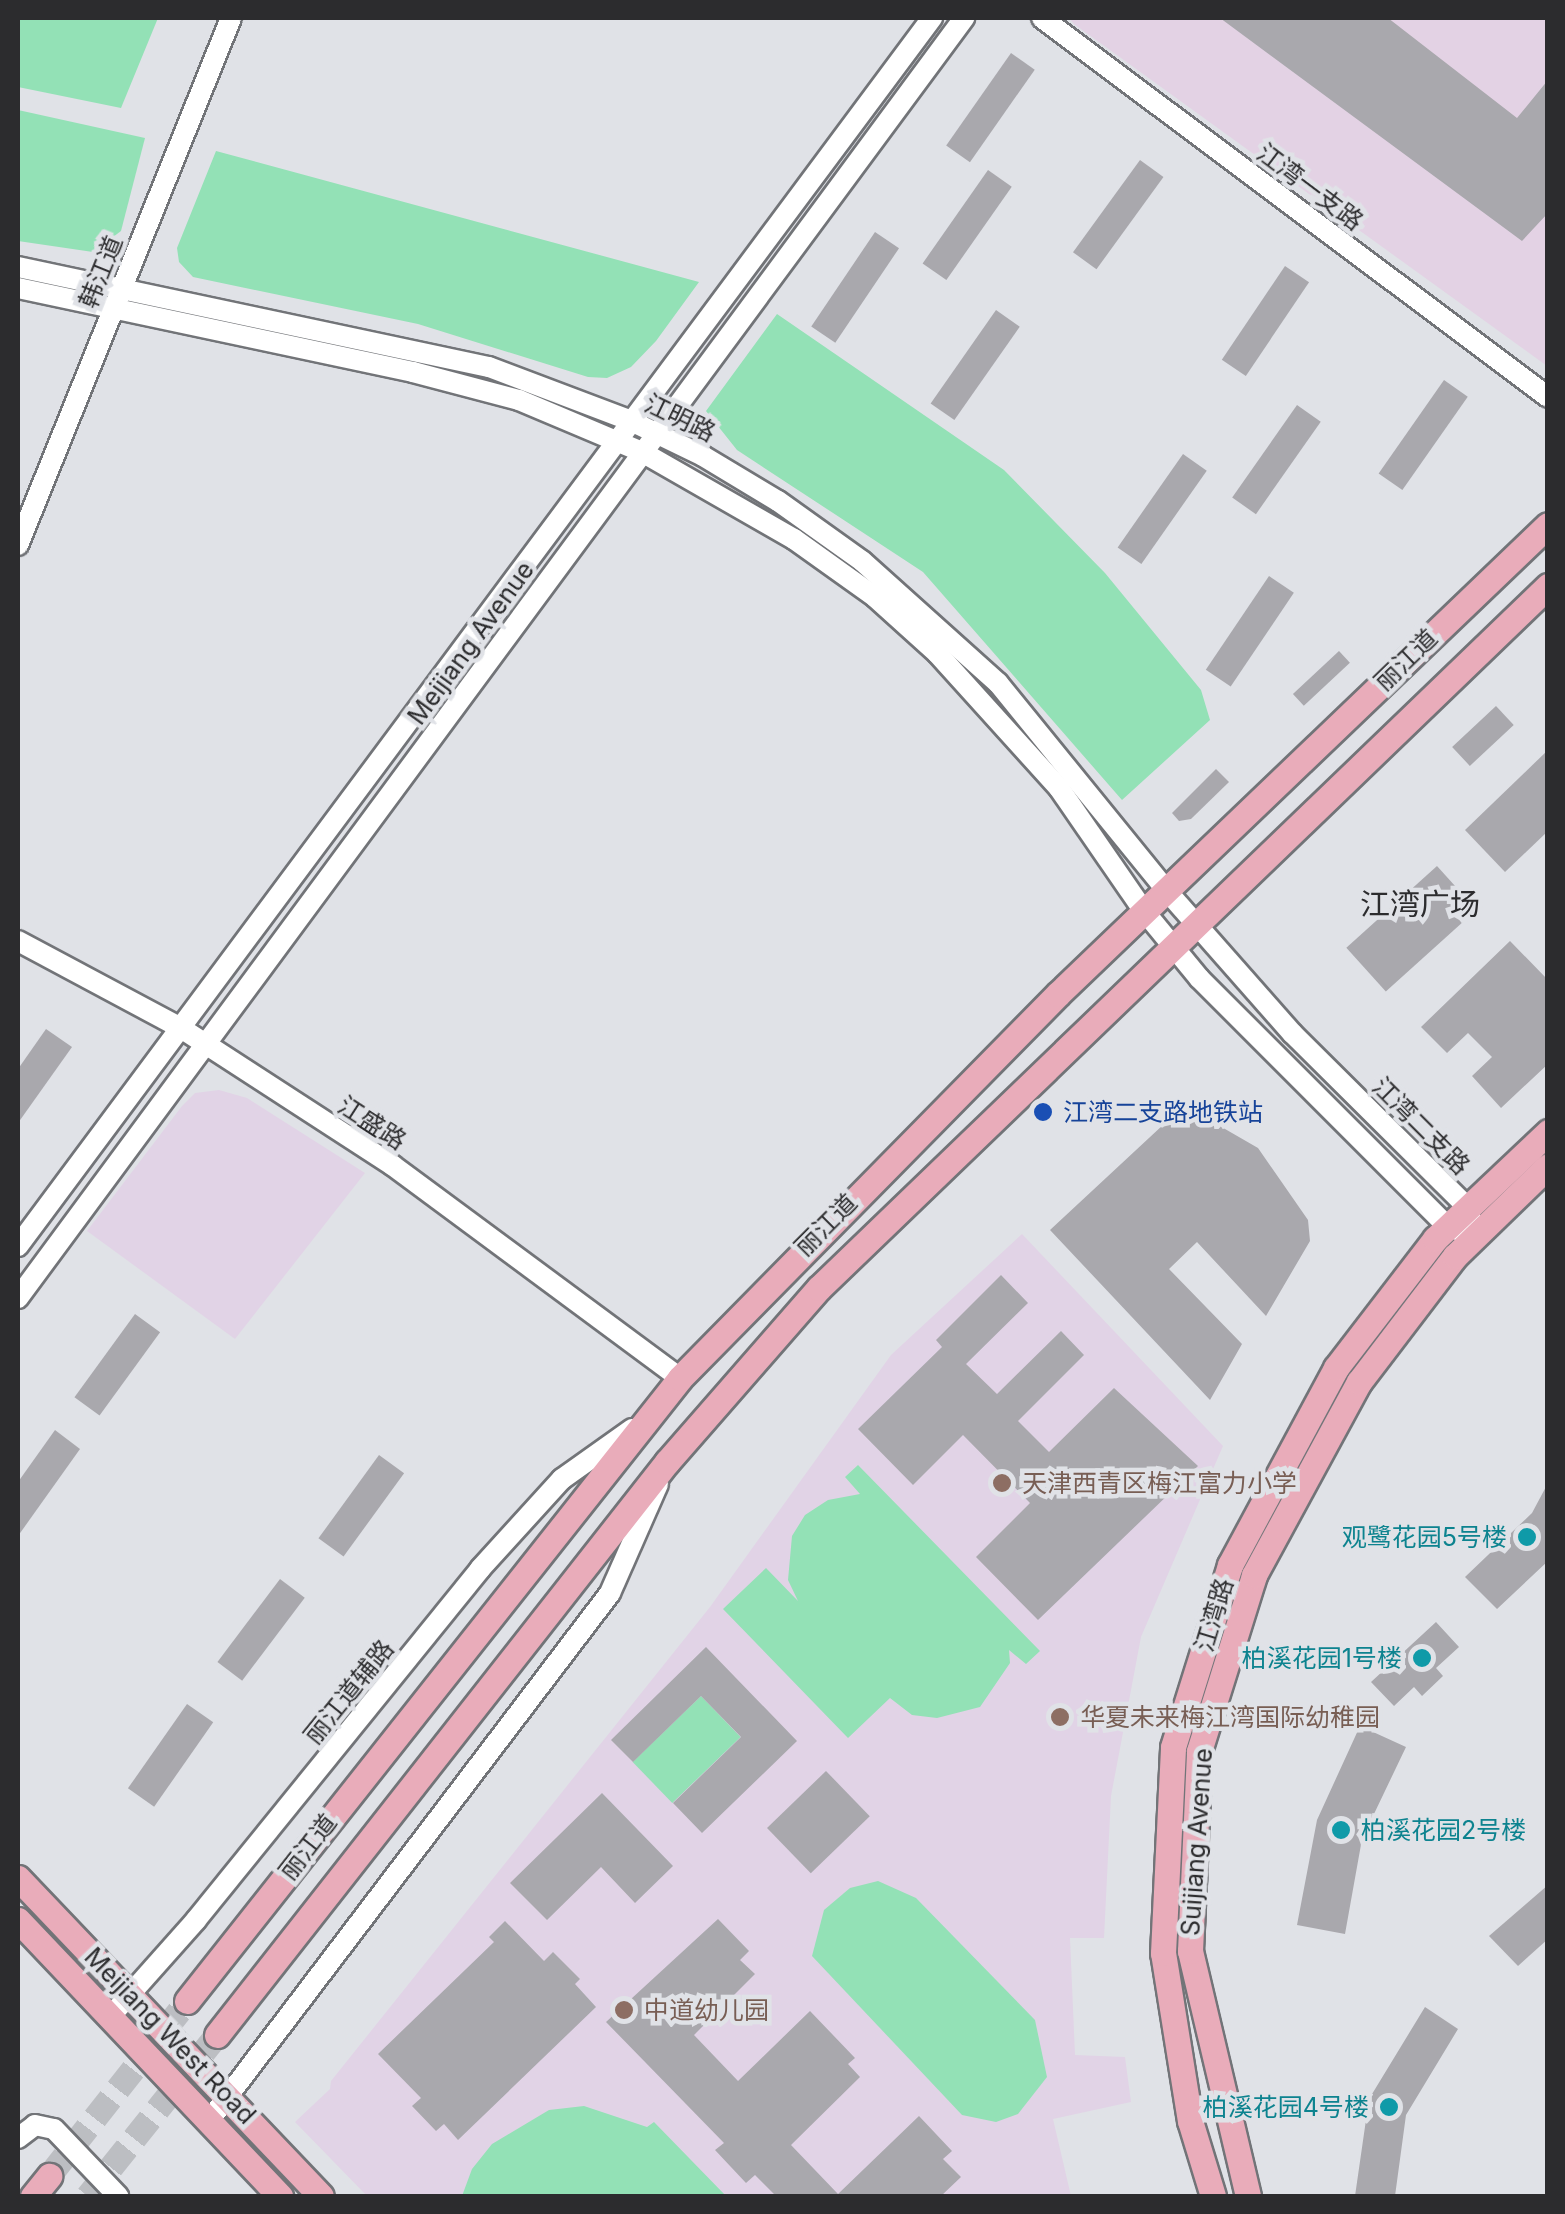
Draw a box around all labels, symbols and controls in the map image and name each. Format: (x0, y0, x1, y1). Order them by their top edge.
street label: 江湾一支路 (1251, 137, 1369, 237)
street label: 韩江道 (73, 232, 129, 312)
street label: 江明路 (640, 388, 720, 448)
street label: Meijiang Avenue (402, 556, 540, 730)
street label: 丽江道 (1369, 623, 1443, 697)
district label: 江湾广场 (1360, 886, 1480, 922)
street label: 江湾二支路 (1366, 1071, 1476, 1181)
street label: 江盛路 (332, 1090, 412, 1156)
place label: 江湾二支路地铁站 (1063, 1097, 1263, 1127)
marker: 江湾二支路地铁站 (1032, 1101, 1054, 1123)
street label: 丽江道 (789, 1188, 863, 1262)
place label: 天津西青区梅江富力小学 (1022, 1468, 1297, 1498)
marker: 天津西青区梅江富力小学 (991, 1472, 1013, 1494)
place label: 观鹭花园5号楼 (1342, 1522, 1507, 1552)
marker: 观鹭花园5号楼 (1516, 1526, 1538, 1548)
street label: 江湾路 (1189, 1575, 1239, 1655)
street label: 丽江道辅路 (298, 1634, 400, 1750)
place label: 柏溪花园1号楼 (1242, 1643, 1402, 1673)
marker: 柏溪花园1号楼 (1411, 1647, 1433, 1669)
place label: 华夏未来梅江湾国际幼稚园 (1080, 1702, 1380, 1732)
marker: 华夏未来梅江湾国际幼稚园 (1049, 1706, 1071, 1728)
street label: Suijiang Avenue (1175, 1747, 1219, 1937)
street label: 丽江道 (273, 1808, 343, 1886)
place label: 柏溪花园2号楼 (1361, 1815, 1526, 1845)
marker: 柏溪花园2号楼 (1330, 1819, 1352, 1841)
street label: Meijiang West Road (78, 1942, 262, 2130)
place label: 中道幼儿园 (644, 1995, 769, 2025)
marker: 中道幼儿园 (613, 1999, 635, 2021)
place label: 柏溪花园4号楼 (1203, 2092, 1369, 2122)
marker: 柏溪花园4号楼 (1378, 2096, 1400, 2118)

